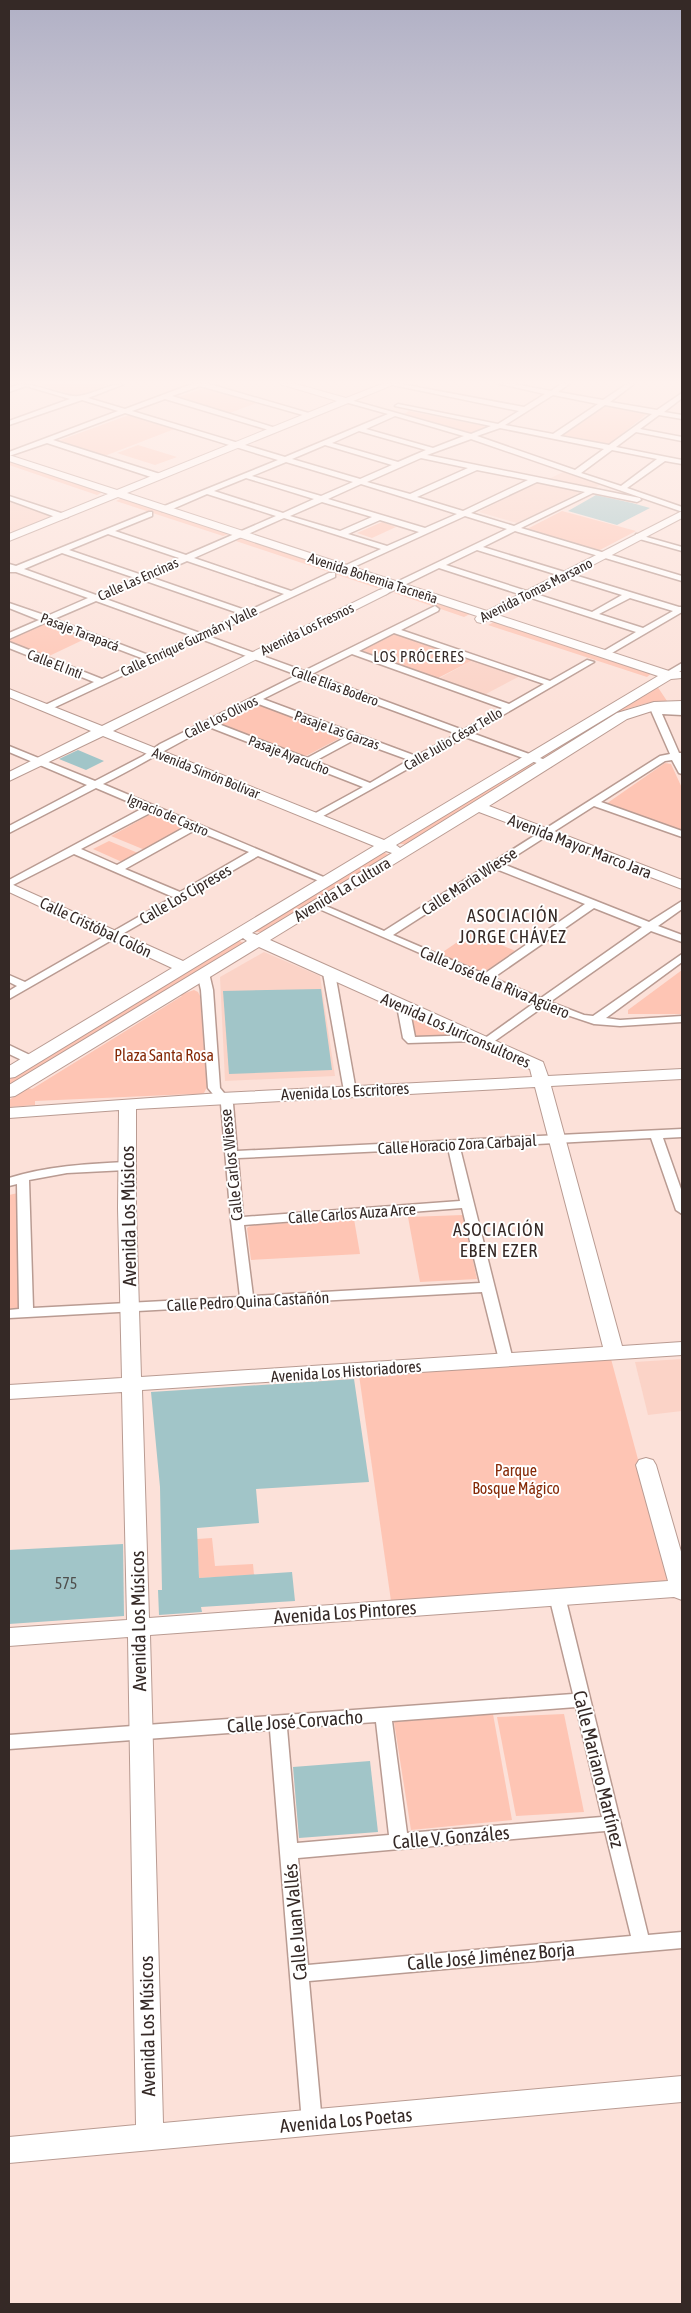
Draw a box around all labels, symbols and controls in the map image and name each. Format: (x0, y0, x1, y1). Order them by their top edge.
street label: Avenida Bohemia Tacneña (306, 549, 440, 607)
street label: Calle Las Encinas (95, 554, 181, 604)
street label: Avenida Tomas Marsano (477, 555, 595, 625)
street label: Avenida Los Fresnos (258, 599, 356, 659)
street label: Calle Enrique Guzmán y Valle (118, 602, 260, 680)
street label: Pasaje Tarapacá (38, 610, 122, 654)
street label: Calle El Inti (25, 646, 85, 682)
district label: LOS PRÓCERES (373, 648, 465, 665)
street label: Calle Elías Bodero (289, 663, 381, 709)
street label: Calle Los Olivos (182, 692, 260, 742)
street label: Calle Julio César Tello (401, 704, 505, 774)
street label: Pasaje Las Garzas (292, 707, 382, 753)
street label: Pasaje Ayacucho (246, 732, 332, 778)
street label: Avenida Simón Bolívar (150, 744, 263, 802)
street label: Ignacio de Castro (125, 791, 211, 839)
street label: Avenida Mayor Marco Jara (505, 810, 654, 883)
street label: Calle Maria Wiesse (418, 844, 520, 918)
street label: Avenida La Cultura (290, 853, 394, 925)
street label: Calle Los Cipreses (136, 860, 235, 928)
street label: Calle Cristóbal Colón (37, 893, 155, 961)
district label: ASOCIACIÓN JORGE CHÁVEZ (459, 905, 567, 947)
street label: Calle José de la Riva Agüero (417, 942, 573, 1023)
street label: Avenida Los Juriconsultores (379, 989, 534, 1071)
park label: Plaza Santa Rosa (114, 1046, 214, 1064)
street label: Avenida Los Escritores (281, 1079, 410, 1103)
street label: Calle Carlos Wiesse (216, 1108, 246, 1222)
street label: Calle Horacio Zora Carbajal (377, 1131, 538, 1158)
street label: Avenida Los Músicos (116, 1145, 140, 1287)
street label: Calle Carlos Auza Arce (288, 1200, 416, 1226)
district label: ASOCIACIÓN EBEN EZER (453, 1219, 545, 1261)
street label: Calle Pedro Quina Castañón (166, 1288, 330, 1314)
street label: Avenida Los Historiadores (270, 1357, 422, 1385)
park label: Parque Bosque Mágico (472, 1461, 560, 1498)
street label: Avenida Los Músicos (126, 1550, 150, 1692)
house number: 575 (55, 1574, 77, 1592)
street label: Avenida Los Pintores (273, 1596, 417, 1628)
street label: Calle Mariano Martínez (569, 1688, 629, 1850)
street label: Calle José Corvacho (226, 1705, 364, 1737)
street label: Calle V. Gonzáles (392, 1821, 511, 1853)
street label: Calle Juan Vallés (279, 1862, 311, 1981)
street label: Calle José Jiménez Borja (406, 1938, 576, 1974)
street label: Avenida Los Músicos (135, 1955, 159, 2097)
street label: Avenida Los Poetas (279, 2103, 413, 2137)

